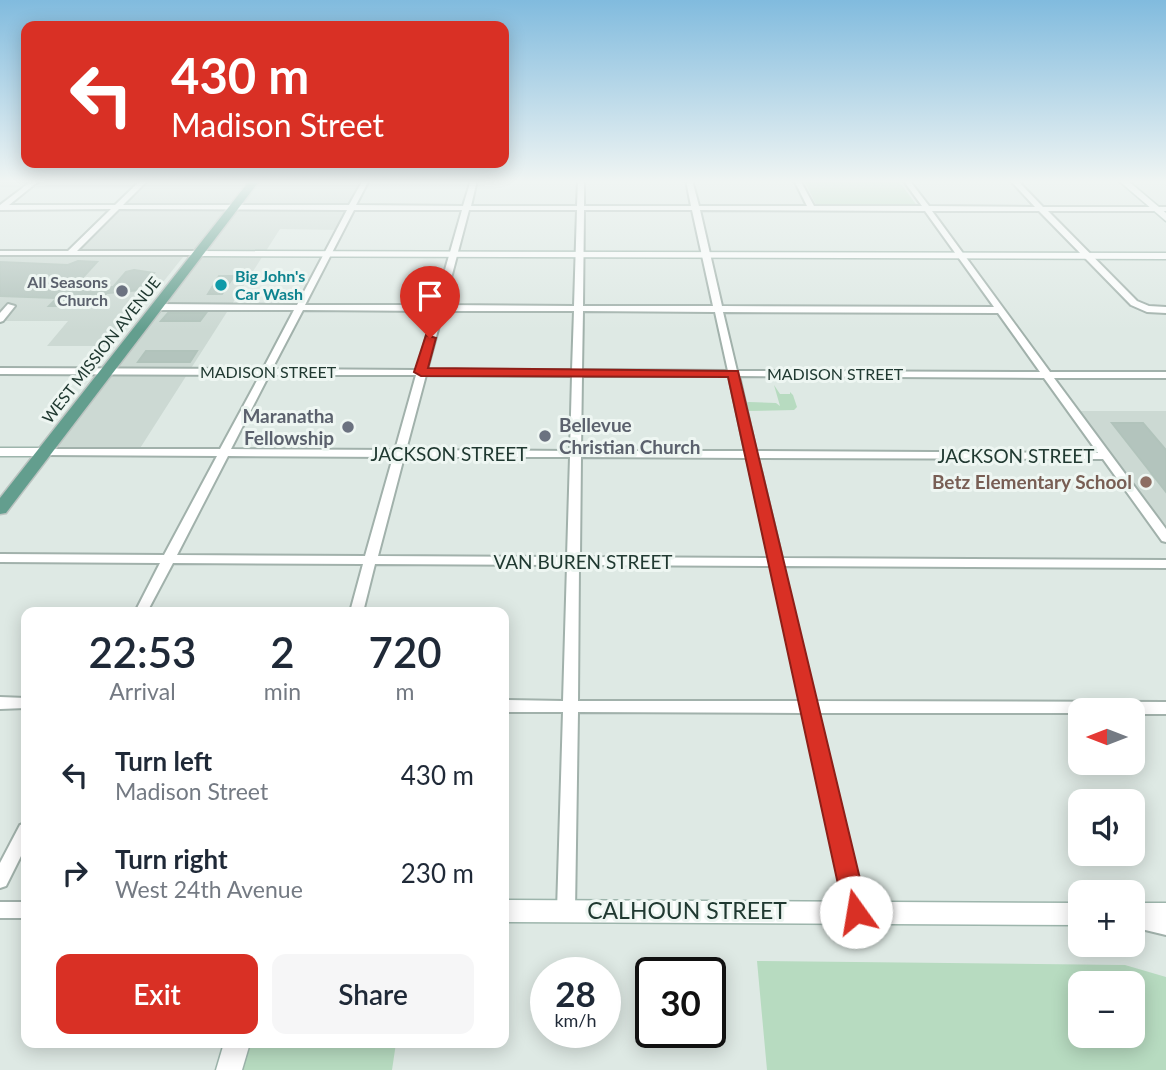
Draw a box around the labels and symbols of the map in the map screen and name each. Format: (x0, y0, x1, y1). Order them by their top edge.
place label: Big John's Car Wash (235, 266, 305, 303)
pin (400, 266, 460, 338)
place label: All Seasons Church (26, 272, 108, 309)
street label: WEST MISSION AVENUE (38, 273, 164, 427)
marker: Big John's Car Wash (213, 277, 229, 293)
marker: All Seasons Church (114, 283, 130, 299)
street label: MADISON STREET (200, 362, 337, 381)
street label: MADISON STREET (767, 364, 904, 383)
place label: Maranatha Fellowship (242, 404, 334, 449)
place label: Bellevue Christian Church (559, 413, 700, 458)
marker: Maranatha Fellowship (340, 419, 356, 435)
marker: Bellevue Christian Church (537, 428, 553, 444)
street label: JACKSON STREET (370, 442, 528, 465)
street label: JACKSON STREET (937, 444, 1095, 467)
place label: Betz Elementary School (932, 470, 1132, 493)
marker: Betz Elementary School (1138, 474, 1154, 490)
street label: VAN BUREN STREET (493, 550, 673, 573)
north arrow (1068, 698, 1144, 775)
position arrow (819, 875, 893, 949)
street label: CALHOUN STREET (587, 896, 787, 924)
speed limit sign: 30 (635, 957, 726, 1048)

